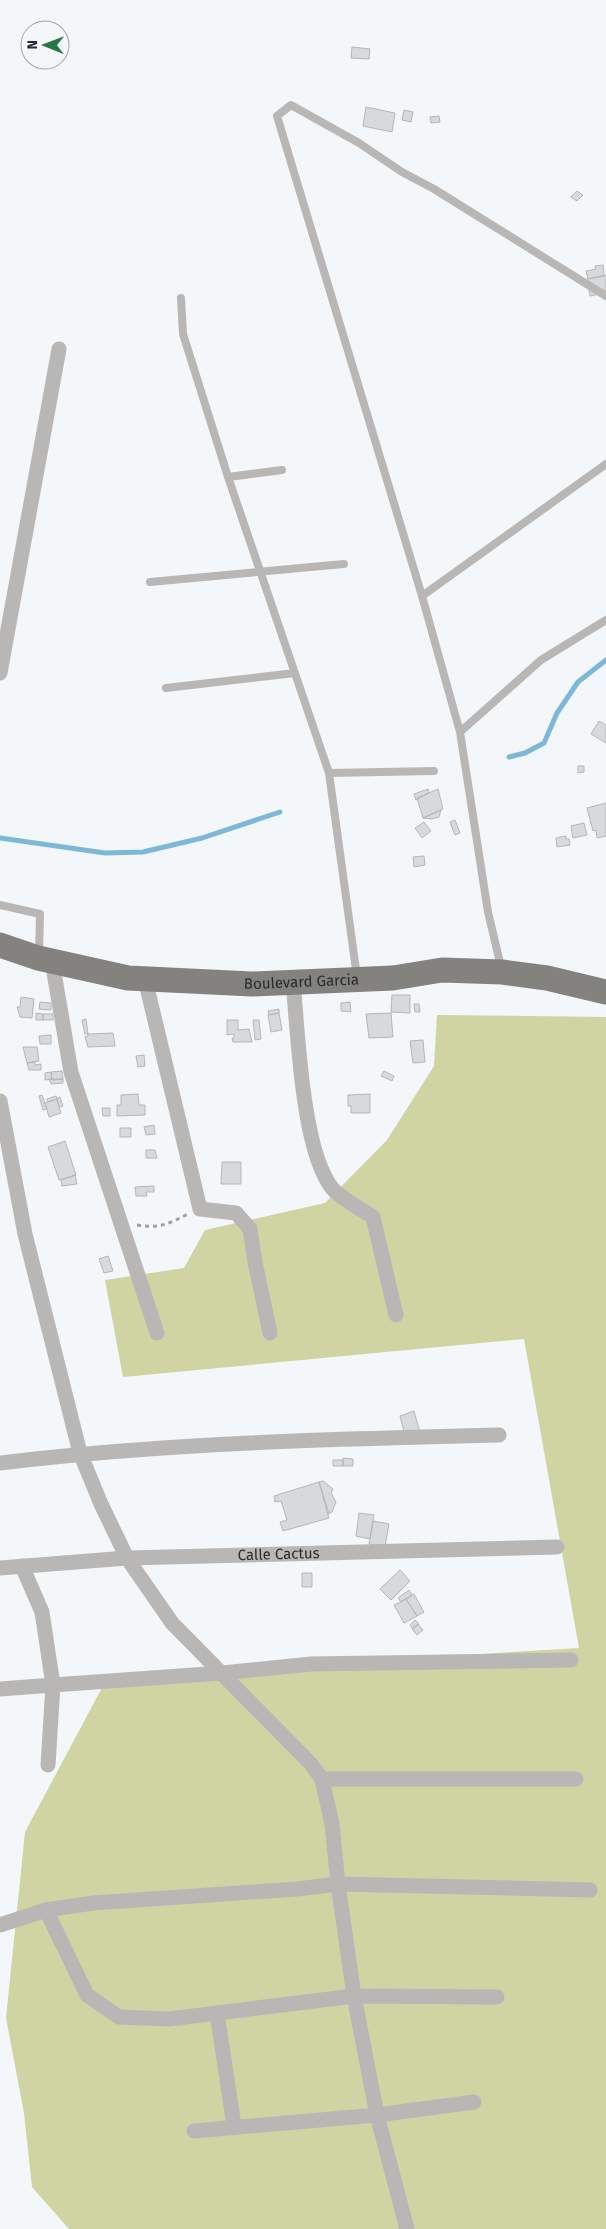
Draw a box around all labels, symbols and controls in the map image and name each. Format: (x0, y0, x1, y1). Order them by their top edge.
north arrow (20, 20, 70, 70)
text: N (24, 40, 41, 50)
street label: Boulevard Garcia (243, 970, 359, 993)
street label: Calle Cactus (237, 1544, 320, 1564)

